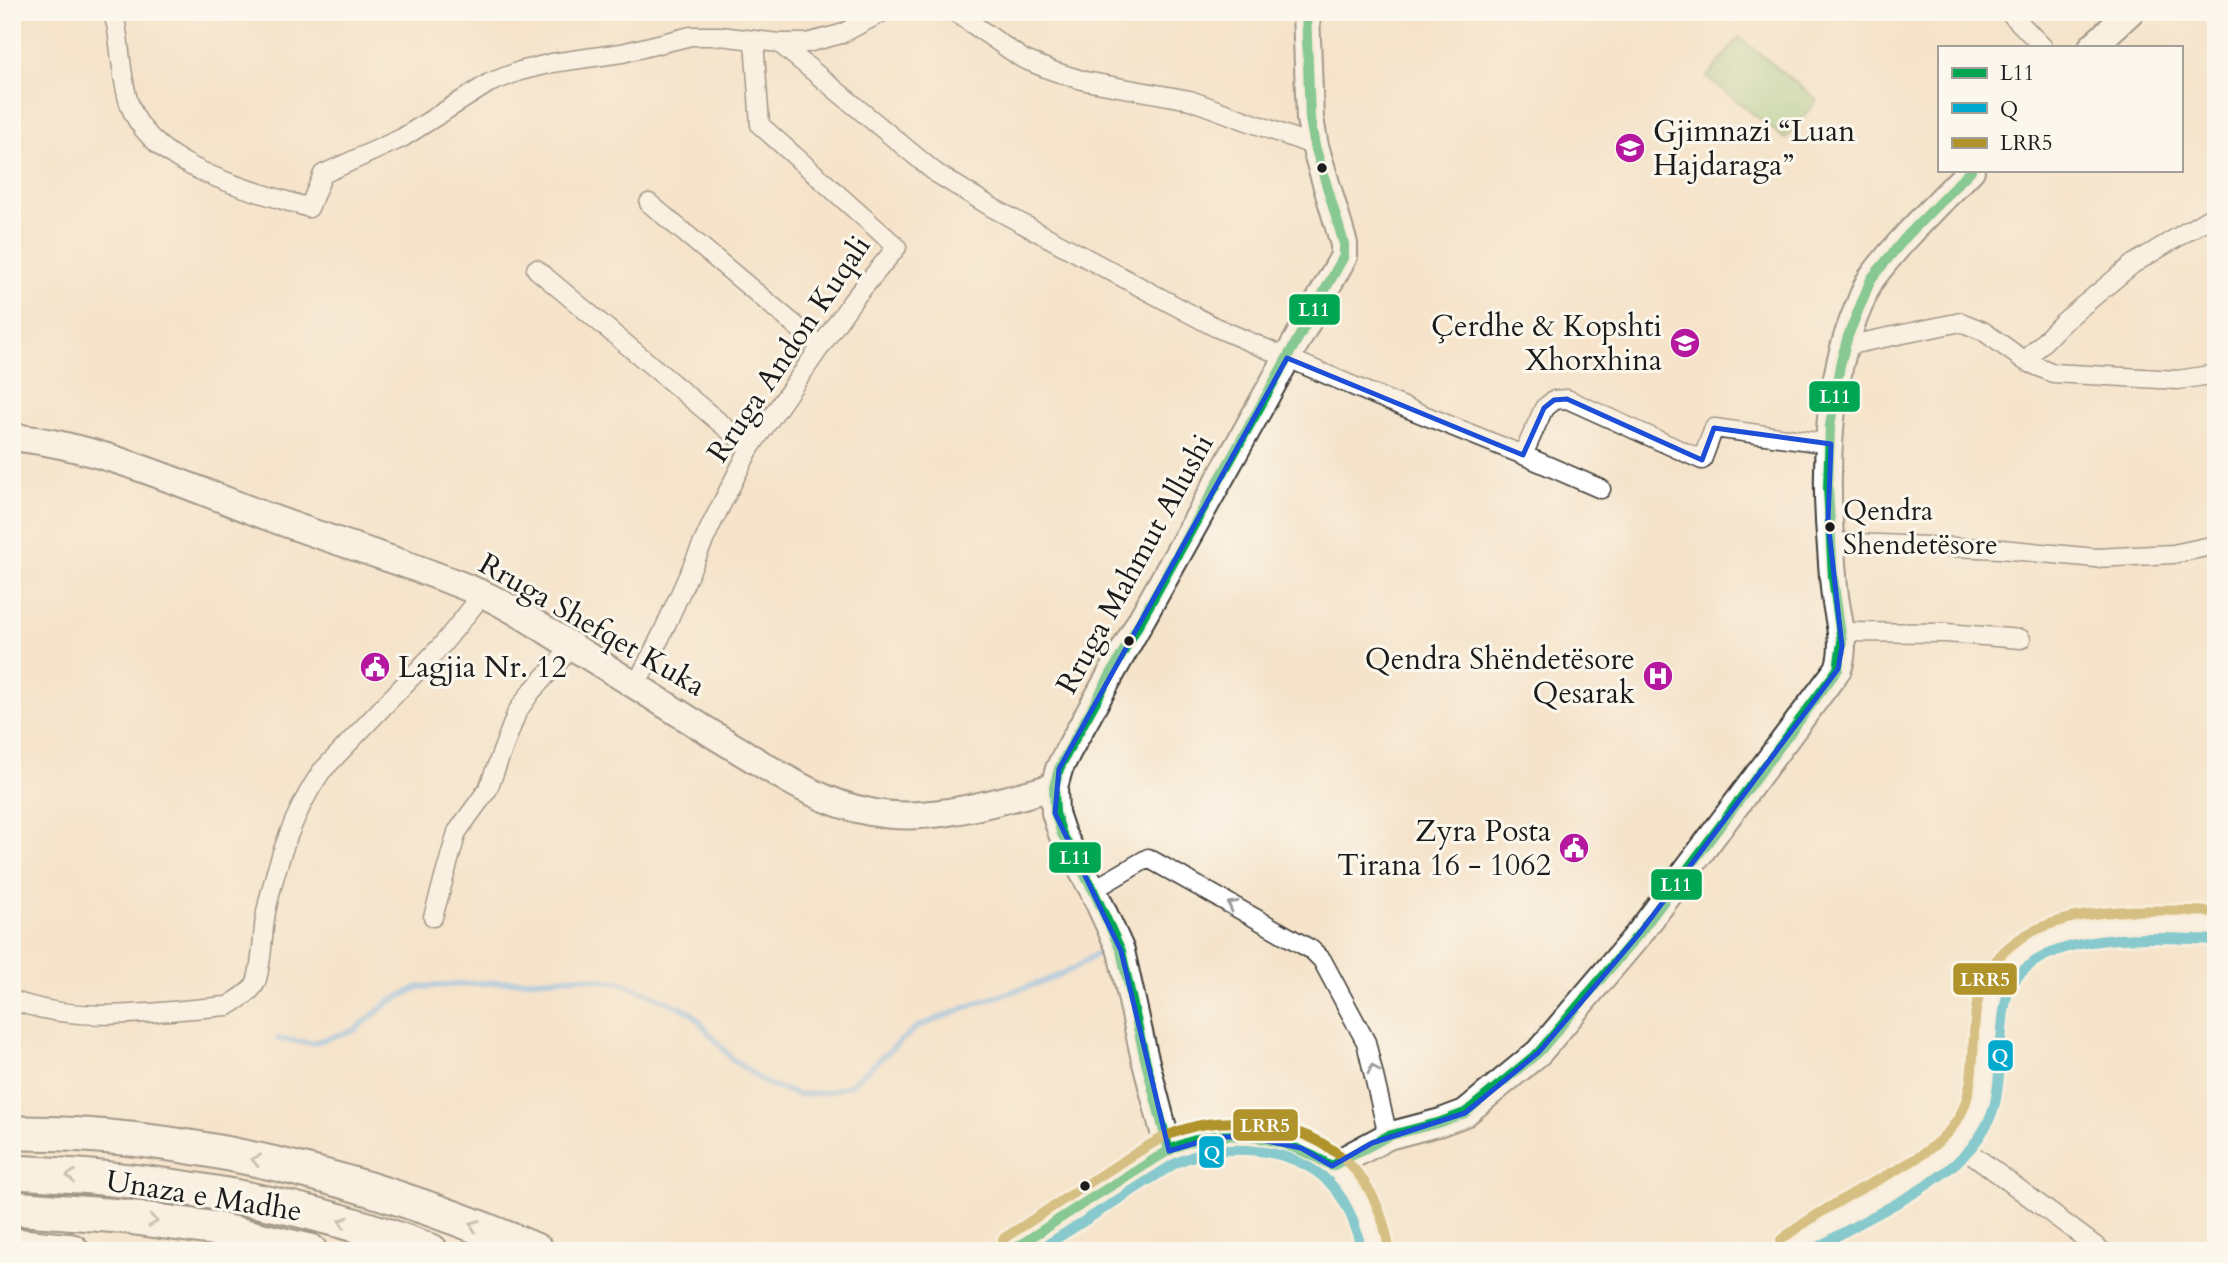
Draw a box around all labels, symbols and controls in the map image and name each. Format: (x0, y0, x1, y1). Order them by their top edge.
legend (1938, 46, 2182, 172)
text: L11 (2000, 59, 2034, 88)
text: Q (2000, 95, 2018, 124)
place label: Gjimnazi “Luan Hajdaraga” (1653, 111, 1855, 186)
text: LRR5 (2000, 129, 2053, 158)
school or university icon: Gjimnazi “Luan Hajdaraga” (1613, 131, 1647, 165)
unlabelled marker (1315, 161, 1329, 175)
street label: Rruga Andon Kuqali (698, 227, 880, 471)
line badge: L11 (1288, 293, 1341, 326)
text: L11 (1298, 297, 1330, 323)
place label: Çerdhe & Kopshti Xhorxhina (1431, 306, 1662, 381)
school or university icon: Çerdhe & Kopshti Xhorxhina (1668, 326, 1702, 360)
line badge: L11 (1808, 380, 1861, 413)
text: L11 (1819, 384, 1851, 410)
street label: Rruga Mahmut Allushi (1047, 427, 1223, 701)
place label: Qendra Shendetësore (1843, 492, 1998, 564)
marker: Qendra Shendetësore (1823, 520, 1837, 534)
street label: Rruga Shefqet Kuka (471, 543, 713, 707)
unlabelled marker (1122, 634, 1136, 648)
place label: Qendra Shëndetësore Qesarak (1365, 639, 1635, 714)
place label: Lagjia Nr. 12 (398, 647, 567, 688)
public building icon: Lagjia Nr. 12 (358, 650, 392, 684)
hospital icon: Qendra Shëndetësore Qesarak (1641, 659, 1675, 693)
place label: Zyra Posta Tirana 16 - 1062 (1337, 811, 1551, 886)
public building icon: Zyra Posta Tirana 16 - 1062 (1557, 831, 1591, 865)
line badge: L11 (1048, 841, 1102, 874)
text: L11 (1059, 845, 1091, 871)
line badge: L11 (1650, 868, 1703, 901)
text: L11 (1660, 872, 1692, 898)
one-way arrow (1226, 900, 1239, 913)
line badge: LRR5 (1952, 962, 2018, 996)
text: LRR5 (1960, 967, 2010, 993)
line badge: Q (1987, 1039, 2014, 1072)
text: Q (1992, 1043, 2009, 1069)
one-way arrow (1367, 1063, 1381, 1075)
line badge: LRR5 (1232, 1108, 1299, 1142)
text: LRR5 (1240, 1113, 1290, 1139)
line badge: Q (1198, 1135, 1225, 1169)
text: Q (1204, 1140, 1221, 1166)
one-way arrow (250, 1154, 262, 1168)
street label: Unaza e Madhe (103, 1160, 305, 1232)
one-way arrow (65, 1168, 77, 1183)
unlabelled marker (1078, 1179, 1092, 1193)
one-way arrow (148, 1213, 159, 1228)
one-way arrow (338, 1215, 350, 1230)
one-way arrow (469, 1220, 481, 1234)

